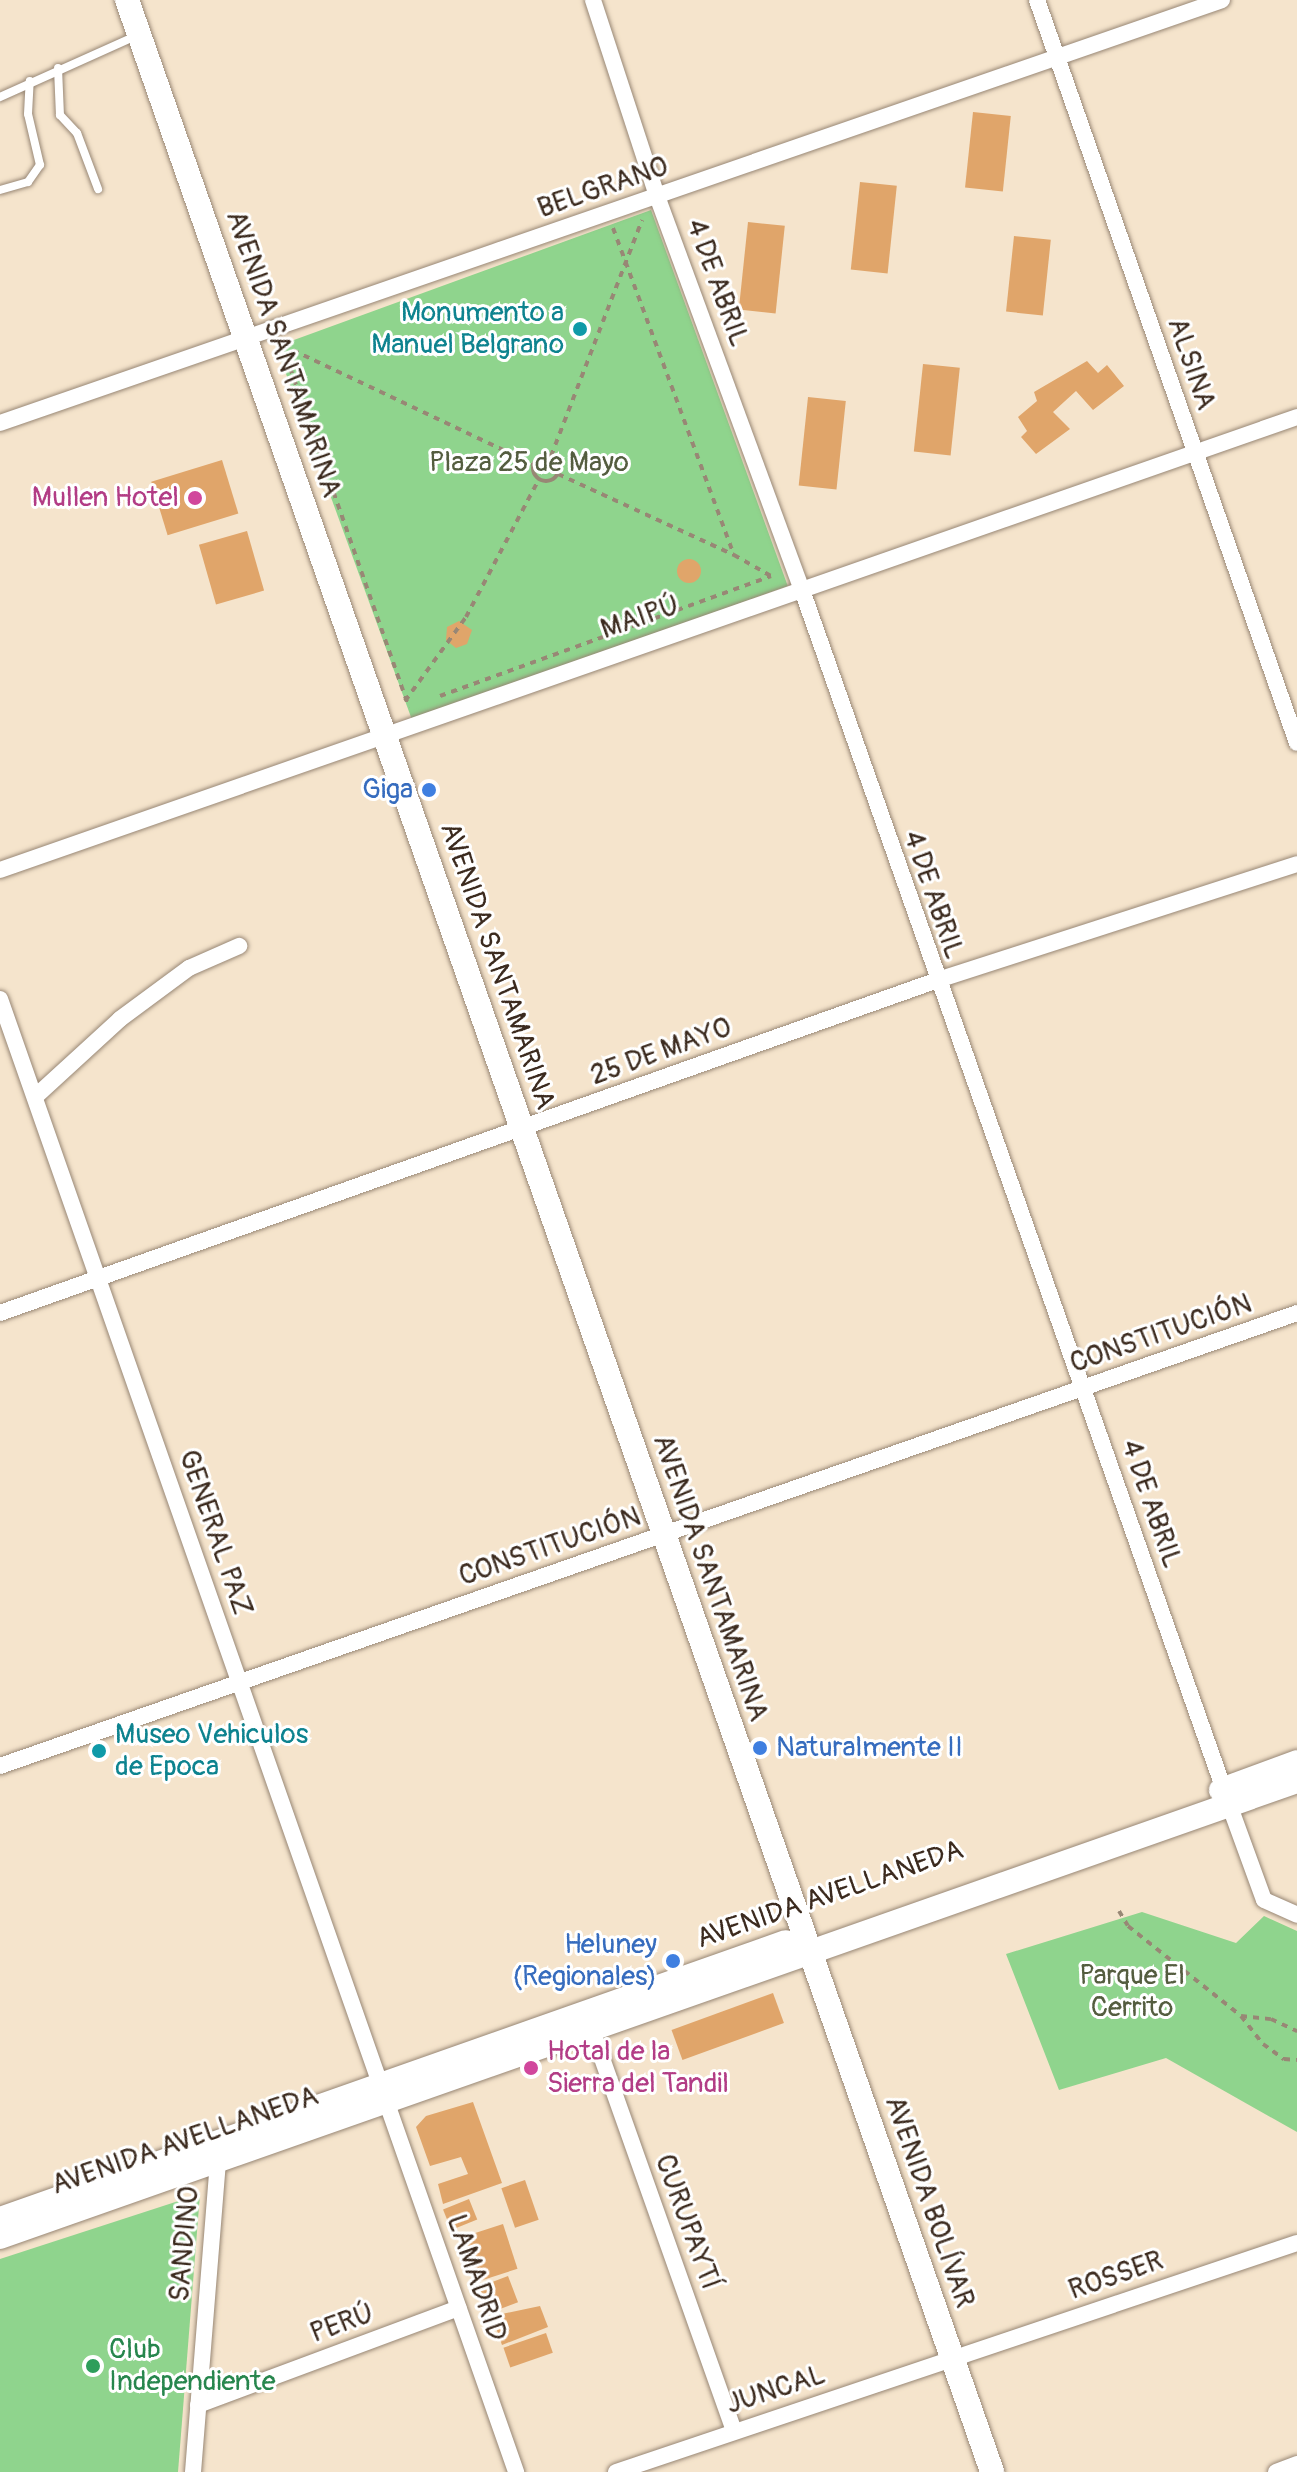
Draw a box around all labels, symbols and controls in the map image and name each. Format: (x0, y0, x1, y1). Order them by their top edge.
street label: BELGRANO (533, 150, 673, 226)
street label: AVENIDA SANTAMARINA (218, 206, 348, 502)
street label: 4 DE ABRIL (678, 214, 756, 352)
place label: Monumento a Manuel Belgrano (371, 296, 564, 362)
street label: ALSINA (1160, 313, 1222, 415)
marker: Monumento a Manuel Belgrano (571, 320, 589, 338)
park label: Plaza 25 de Mayo (429, 446, 629, 480)
place label: Mullen Hotel (32, 481, 179, 515)
marker: Mullen Hotel (186, 489, 204, 507)
street label: MAIPÚ (597, 589, 683, 647)
place label: Giga (362, 773, 413, 807)
marker: Giga (420, 781, 438, 799)
street label: AVENIDA SANTAMARINA (432, 818, 562, 1114)
street label: 4 DE ABRIL (895, 826, 971, 964)
street label: 25 DE MAYO (586, 1011, 736, 1093)
street label: CONSTITUCIÓN (1066, 1287, 1256, 1381)
street label: AVENIDA SANTAMARINA (645, 1430, 775, 1726)
street label: 4 DE ABRIL (1113, 1435, 1189, 1573)
street label: GENERAL PAZ (171, 1446, 259, 1620)
street label: CONSTITUCIÓN (455, 1500, 645, 1594)
place label: Museo Vehiculos de Epoca (115, 1718, 308, 1784)
place label: Naturalmente II (776, 1731, 963, 1765)
marker: Naturalmente II (751, 1739, 769, 1757)
marker: Museo Vehiculos de Epoca (90, 1742, 108, 1760)
street label: AVENIDA AVELLANEDA (692, 1834, 968, 1956)
place label: Heluney (Regionales) (513, 1928, 657, 1994)
marker: Heluney (Regionales) (664, 1952, 682, 1970)
park label: Parque El Cerrito (1079, 1959, 1185, 2025)
place label: Hotal de la Sierra del Tandil (547, 2035, 729, 2101)
marker: Hotal de la Sierra del Tandil (522, 2059, 540, 2077)
street label: AVENIDA AVELLANEDA (47, 2080, 323, 2202)
street label: AVENIDA BOLÍVAR (877, 2092, 981, 2312)
street label: CURUPAYTÍ (647, 2150, 727, 2294)
street label: SANDINO (163, 2185, 207, 2303)
street label: LAMADRID (439, 2210, 513, 2346)
street label: ROSSER (1064, 2244, 1168, 2308)
street label: PERÚ (306, 2297, 378, 2351)
place label: Club Independiente (109, 2333, 275, 2399)
marker: Club Independiente (84, 2357, 102, 2375)
street label: JUNCAL (722, 2358, 830, 2422)

